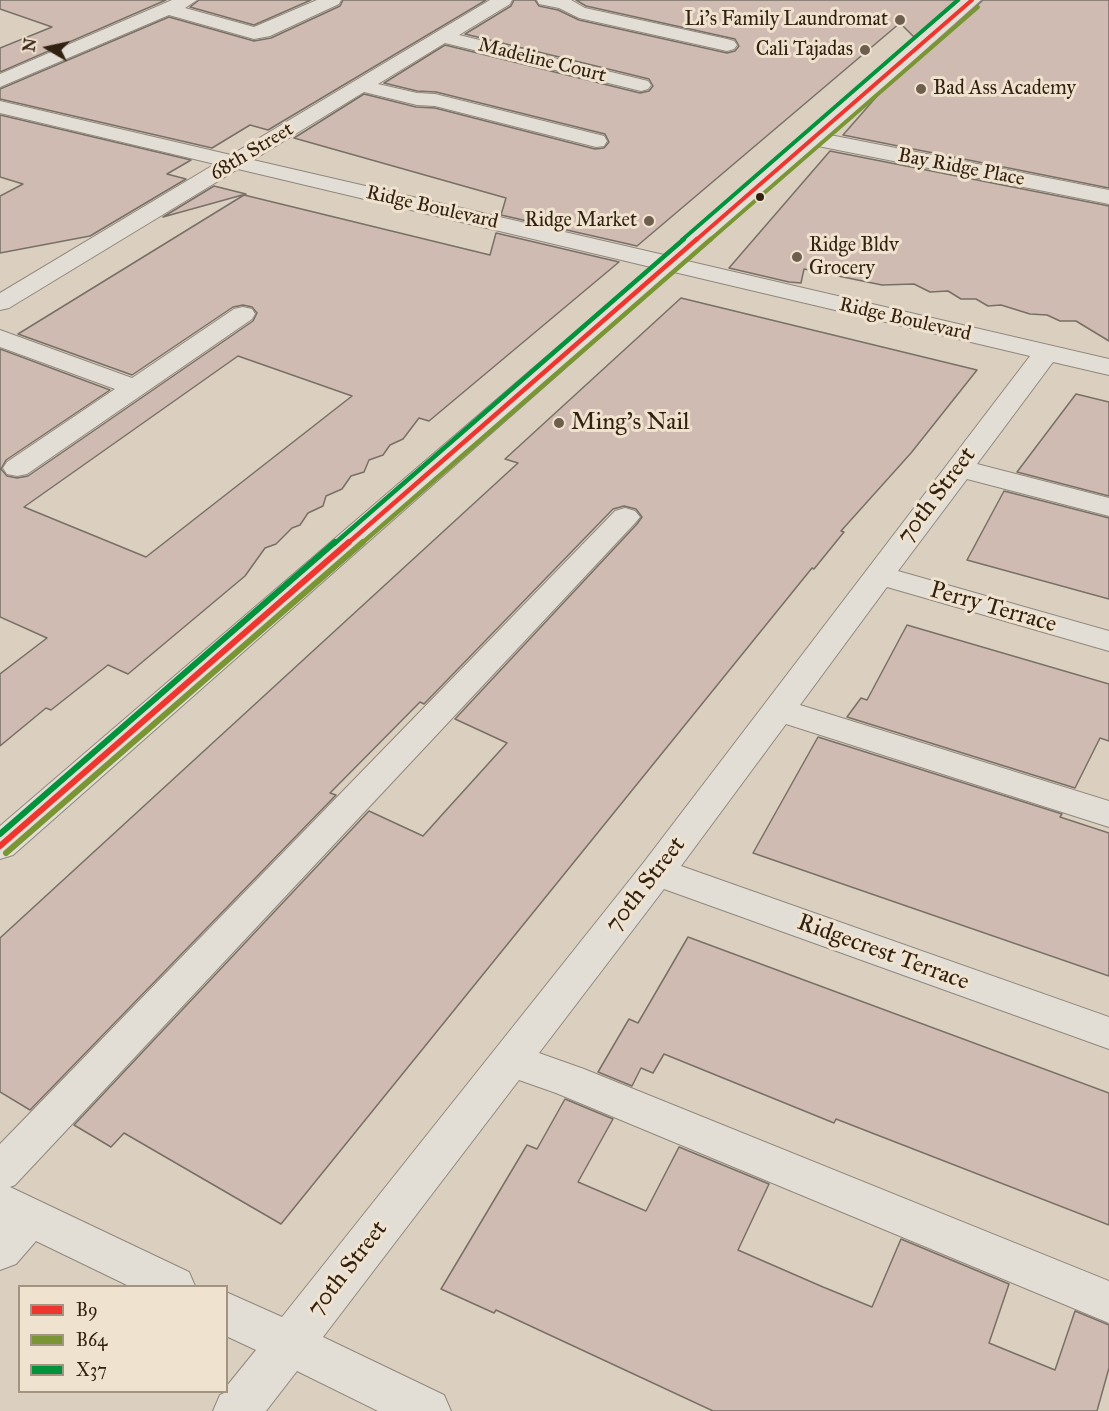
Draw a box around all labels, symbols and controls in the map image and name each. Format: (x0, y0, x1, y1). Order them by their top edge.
place label: Li's Family Laundromat (685, 8, 888, 32)
marker: Li's Family Laundromat (893, 13, 907, 27)
north arrow (18, 18, 78, 78)
street label: Madeline Court (476, 34, 608, 88)
text: N (19, 37, 40, 53)
place label: Cali Tajadas (756, 38, 853, 62)
marker: Cali Tajadas (858, 43, 872, 57)
place label: Bad Ass Academy (933, 77, 1076, 101)
marker: Bad Ass Academy (914, 82, 928, 96)
street label: 68th Street (206, 118, 298, 186)
street label: Bay Ridge Place (896, 144, 1026, 192)
street label: Ridge Boulevard (364, 181, 500, 235)
unlabelled marker (754, 191, 766, 203)
place label: Ridge Market (525, 209, 637, 233)
marker: Ridge Market (642, 214, 656, 228)
place label: Ridge Bldv Grocery (809, 234, 899, 281)
marker: Ridge Bldv Grocery (790, 250, 804, 264)
street label: Ridge Boulevard (837, 293, 973, 347)
place label: Ming's Nail (571, 409, 689, 437)
marker: Ming's Nail (552, 416, 566, 430)
street label: 70th Street (891, 442, 983, 550)
street label: Perry Terrace (926, 576, 1060, 640)
street label: 70th Street (600, 831, 692, 939)
street label: Ridgecrest Terrace (793, 909, 973, 997)
street label: 70th Street (302, 1215, 394, 1323)
legend (18, 1285, 228, 1393)
text: B9 (76, 1299, 98, 1321)
text: B64 (76, 1329, 107, 1351)
text: X37 (76, 1359, 107, 1381)

